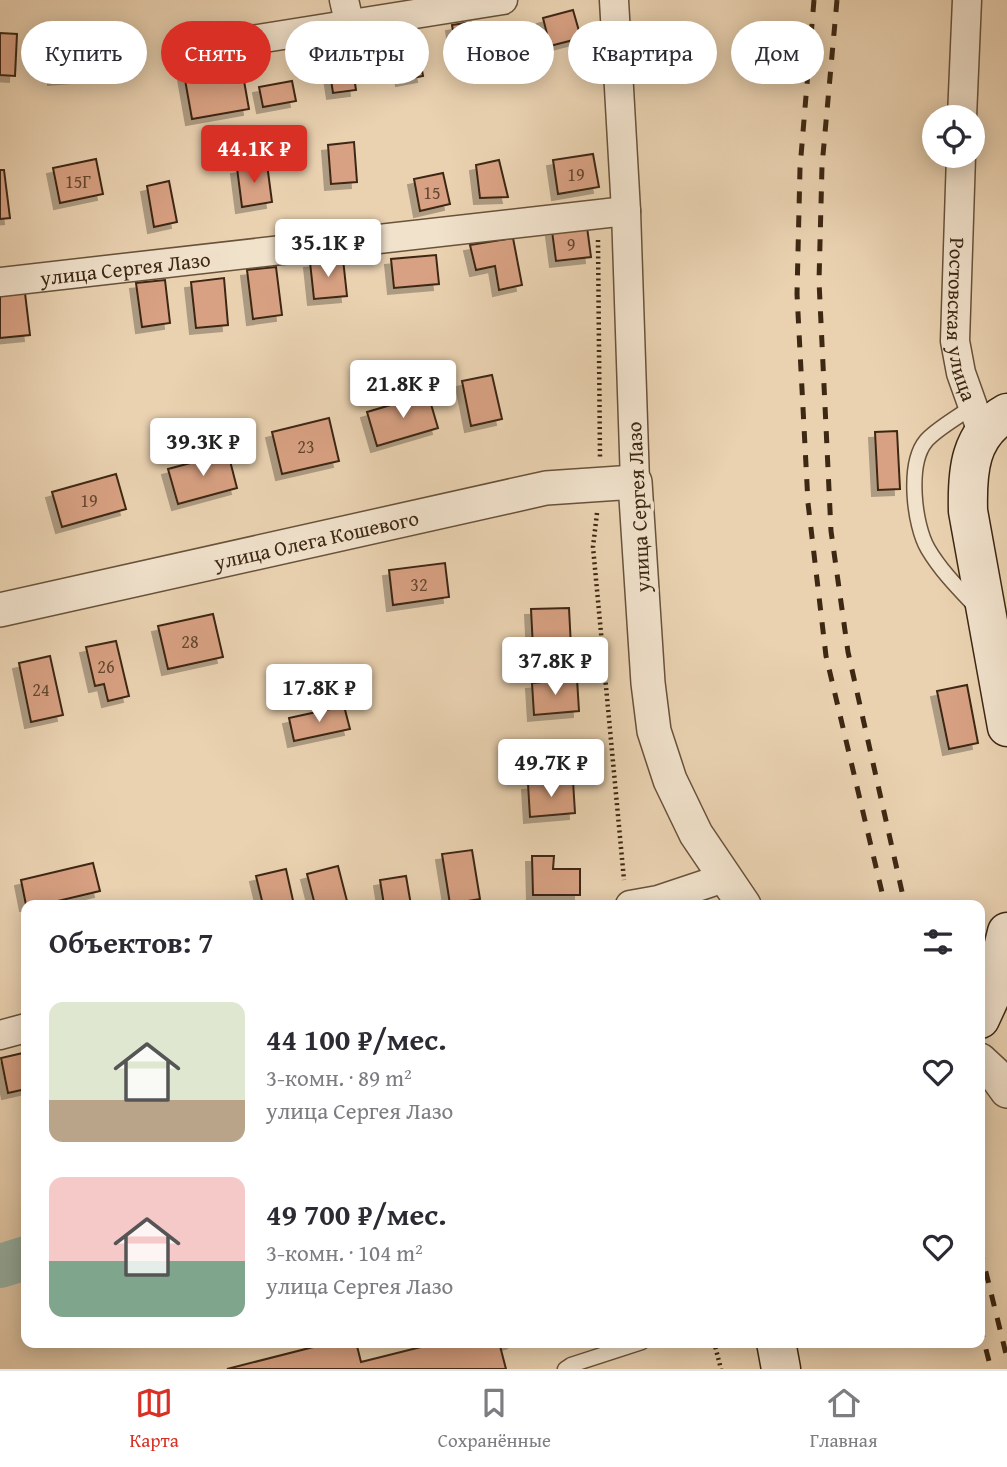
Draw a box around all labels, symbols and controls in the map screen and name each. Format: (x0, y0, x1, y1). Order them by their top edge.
chip: Купить (21, 21, 147, 84)
chip: Снять (161, 21, 271, 84)
chip: Фильтры (285, 21, 429, 84)
chip: Новое (443, 21, 554, 84)
chip: Квартира (568, 21, 717, 84)
chip: Дом (731, 21, 824, 84)
map controls (922, 105, 985, 168)
button: locate (922, 105, 985, 168)
pin: 44.1K ₽ (189, 125, 319, 185)
text: 44.1K ₽ (217, 131, 291, 164)
house number: 19 (567, 161, 585, 188)
house number: 15Г (65, 168, 91, 195)
house number: 15 (423, 179, 441, 206)
pin: 35.1K ₽ (263, 219, 393, 279)
text: 35.1K ₽ (291, 225, 365, 258)
house number: 9 (567, 231, 575, 258)
street label: Ростовская улица (939, 237, 985, 405)
street label: улица Сергея Лазо (37, 243, 212, 293)
pin: 21.8K ₽ (338, 360, 468, 420)
text: 21.8K ₽ (366, 366, 440, 399)
pin: 39.3K ₽ (138, 419, 268, 478)
street label: улица Сергея Лазо (618, 421, 658, 594)
text: 39.3K ₽ (166, 424, 240, 457)
house number: 23 (297, 433, 315, 460)
house number: 19 (80, 487, 98, 514)
street label: улица Олега Кошевого (210, 501, 422, 577)
house number: 32 (410, 571, 428, 598)
house number: 28 (181, 628, 199, 655)
pin: 37.8K ₽ (490, 638, 620, 697)
text: 37.8K ₽ (518, 643, 592, 676)
house number: 26 (97, 653, 115, 680)
pin: 17.8K ₽ (254, 664, 384, 724)
text: 17.8K ₽ (282, 670, 356, 703)
house number: 24 (32, 676, 50, 703)
pin: 49.7K ₽ (486, 740, 616, 799)
text: 49.7K ₽ (514, 745, 588, 778)
text: Объектов: 7 (49, 920, 213, 964)
icon: filters (919, 923, 957, 961)
text: 44 100 ₽/мес. (266, 1017, 447, 1061)
icon: home (105, 1030, 189, 1114)
icon: heart (919, 1053, 957, 1091)
text: 3-комн. · 89 m² (266, 1061, 412, 1094)
text: улица Сергея Лазо (266, 1094, 453, 1127)
text: 49 700 ₽/мес. (266, 1192, 447, 1236)
icon: home (105, 1205, 189, 1289)
icon: heart (919, 1228, 957, 1266)
text: 3-комн. · 104 m² (266, 1236, 423, 1269)
text: улица Сергея Лазо (266, 1269, 453, 1302)
tab: Карта (129, 1384, 179, 1454)
tab: Сохранённые (438, 1384, 551, 1454)
tab: Главная (810, 1384, 878, 1454)

